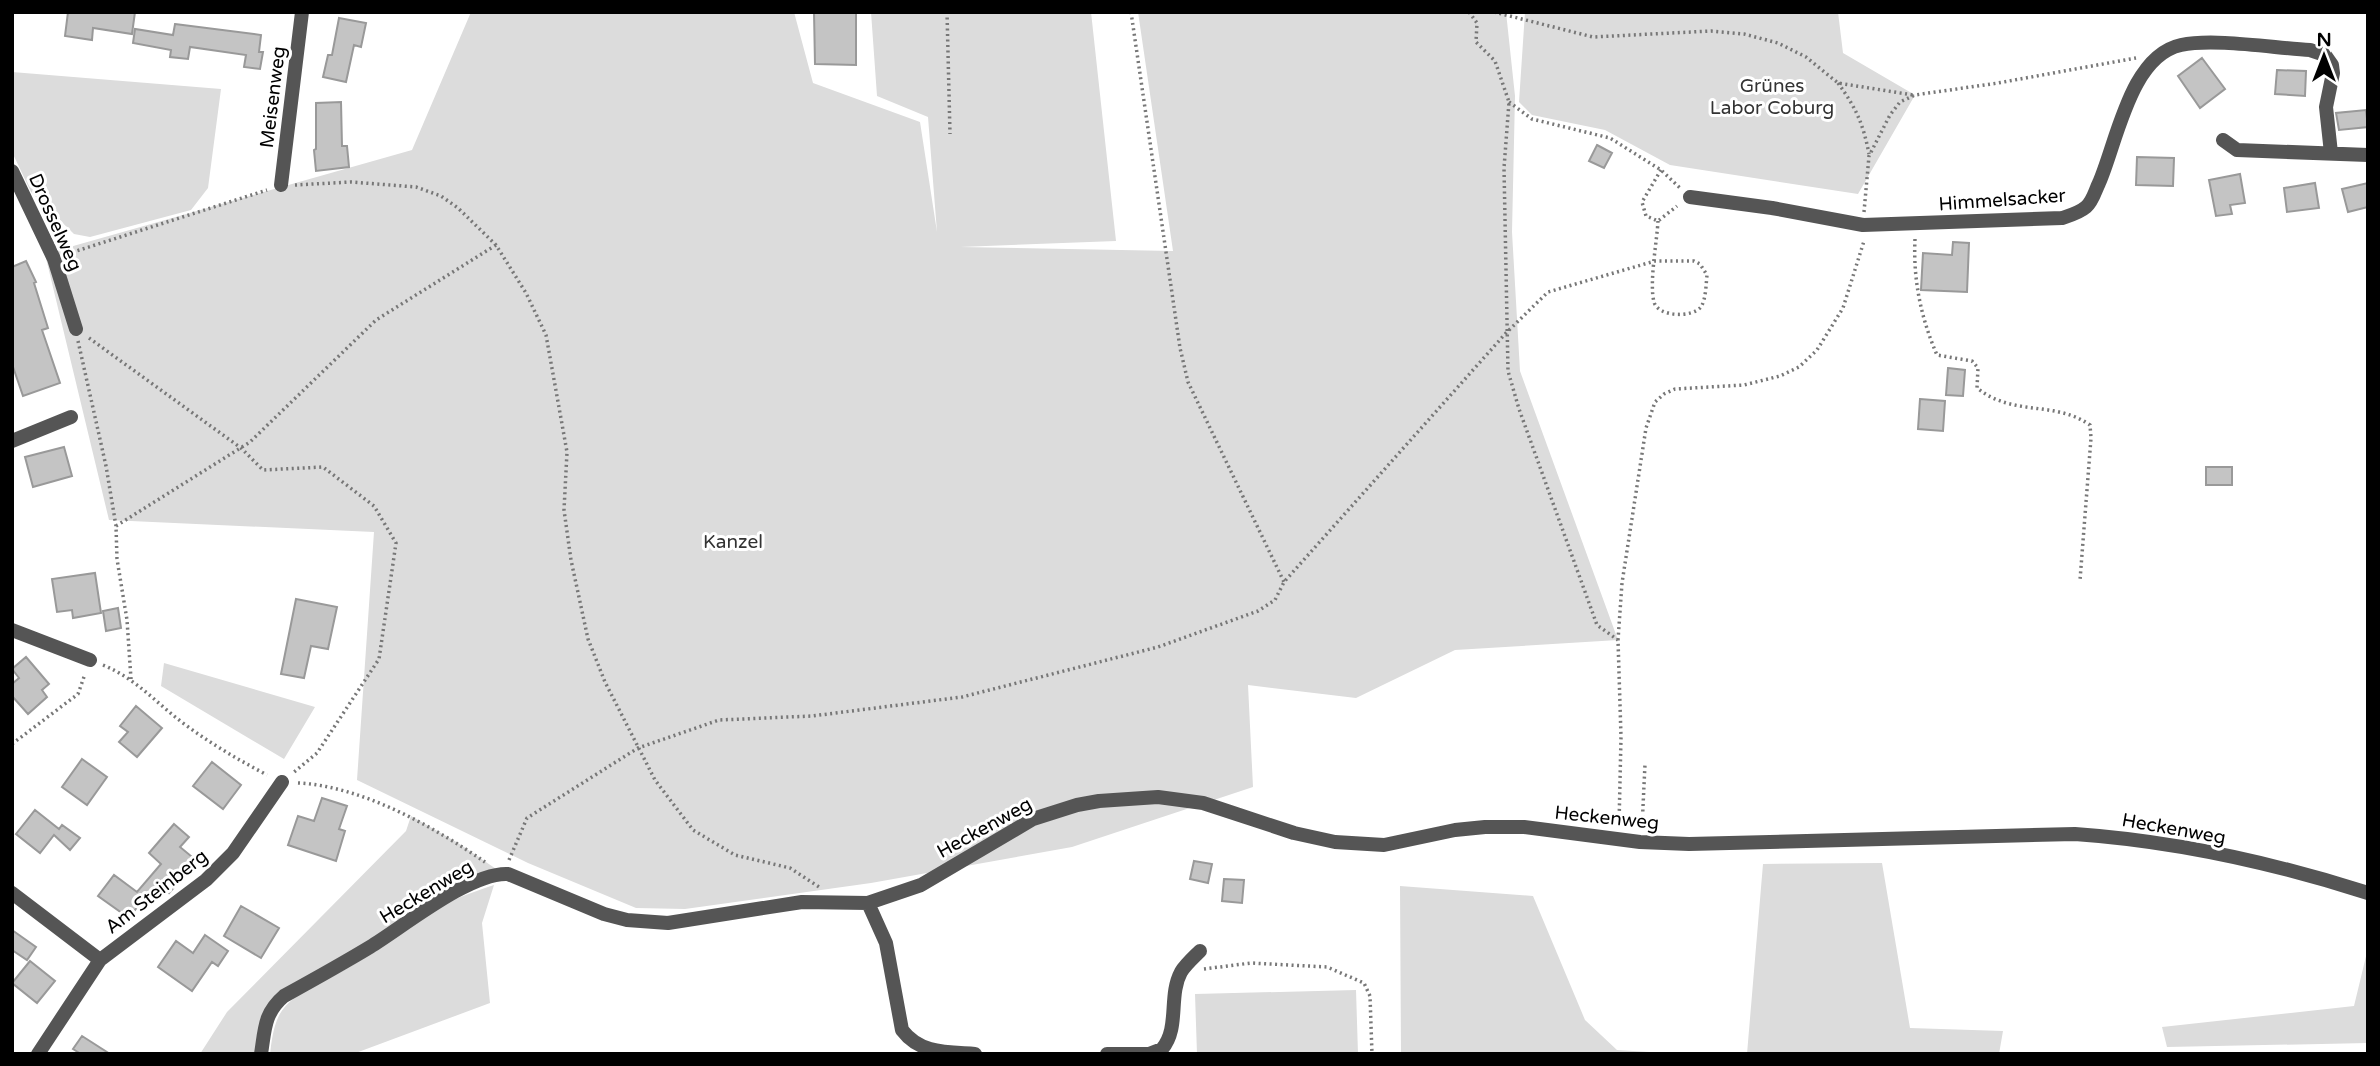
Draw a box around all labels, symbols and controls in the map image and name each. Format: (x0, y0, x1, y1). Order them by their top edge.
north arrow (2289, 21, 2359, 91)
text: N (2316, 29, 2332, 51)
street label: Meisenweg (256, 45, 290, 149)
park label: Grünes Labor Coburg (1710, 75, 1834, 119)
street label: Drosselweg (24, 170, 86, 274)
street label: Himmelsacker (1938, 185, 2067, 215)
park label: Kanzel (703, 531, 763, 553)
street label: Heckenweg (933, 793, 1036, 863)
street label: Heckenweg (1554, 802, 1660, 834)
street label: Heckenweg (2120, 809, 2227, 849)
street label: Am Steinberg (101, 845, 212, 939)
street label: Heckenweg (376, 855, 477, 928)

